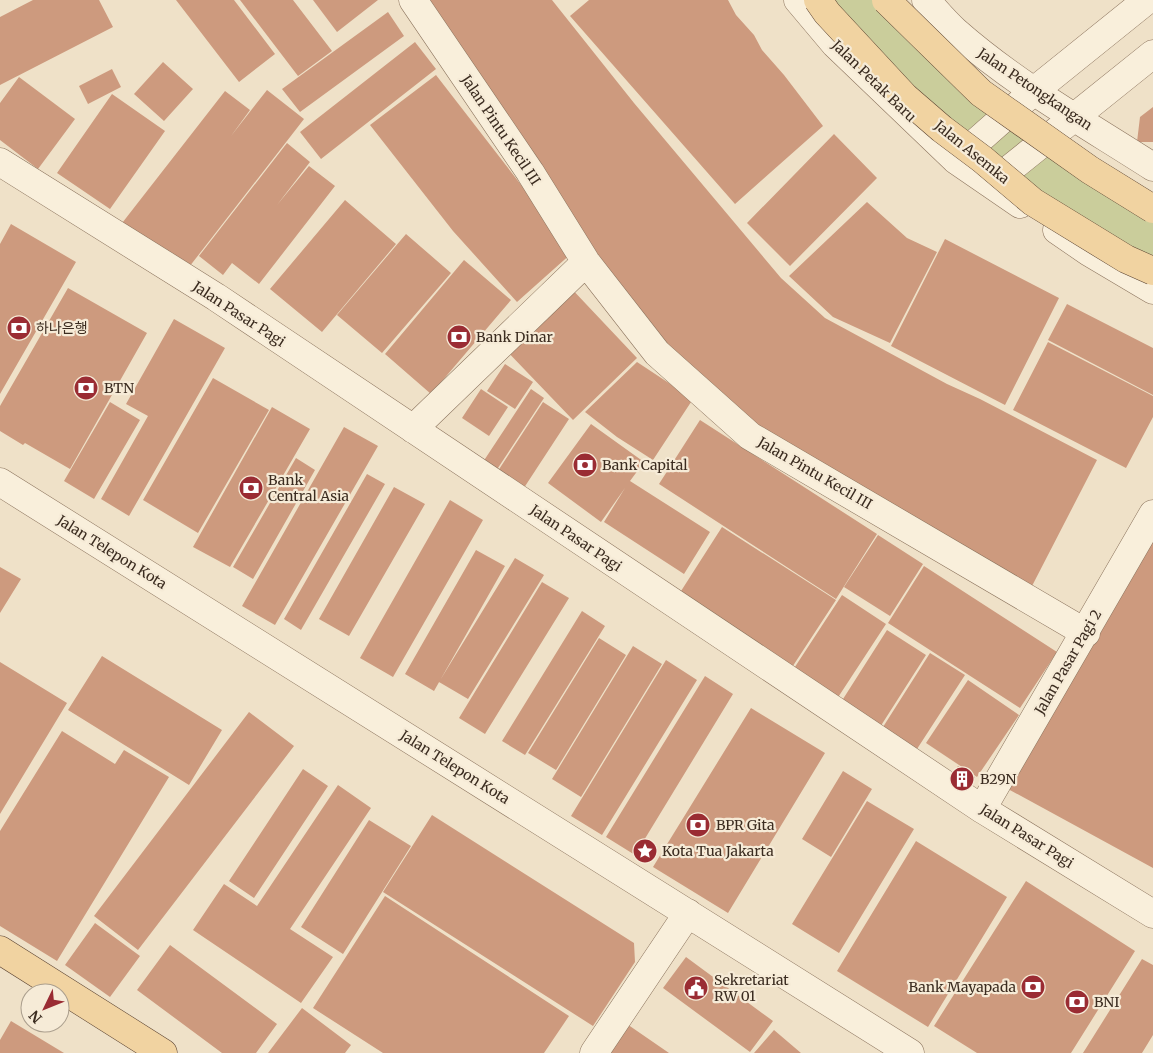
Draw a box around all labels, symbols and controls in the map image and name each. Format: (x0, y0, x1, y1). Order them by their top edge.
street label: Jalan Petak Baru (827, 35, 920, 126)
street label: Jalan Petongkangan (973, 43, 1096, 134)
street label: Jalan Pintu Kecil III (457, 71, 545, 189)
street label: Jalan Asemka (930, 116, 1013, 188)
street label: Jalan Pasar Pagi (188, 277, 289, 351)
bank icon: 하나은행 (6, 315, 32, 341)
place label: 하나은행 (36, 319, 88, 337)
bank icon: Bank Dinar (446, 324, 472, 350)
place label: Bank Dinar (476, 328, 553, 346)
bank icon: BTN (73, 375, 99, 401)
place label: BTN (104, 379, 134, 397)
street label: Jalan Pintu Kecil III (754, 432, 875, 513)
bank icon: Bank Capital (572, 452, 598, 478)
place label: Bank Capital (602, 456, 688, 474)
place label: Bank Central Asia (268, 471, 349, 505)
bank icon: Bank Central Asia (238, 475, 264, 501)
street label: Jalan Pasar Pagi (526, 500, 626, 576)
street label: Jalan Telepon Kota (53, 511, 170, 593)
street label: Jalan Pasar Pagi 2 (1030, 606, 1105, 719)
street label: Jalan Telepon Kota (396, 726, 513, 808)
building icon: B29N (949, 766, 975, 792)
place label: B29N (980, 770, 1016, 788)
street label: Jalan Pasar Pagi (976, 800, 1077, 872)
bank icon: BPR Gita (685, 812, 711, 838)
place label: BPR Gita (716, 816, 775, 834)
place icon: Kota Tua Jakarta (632, 838, 658, 864)
place label: Kota Tua Jakarta (662, 842, 774, 860)
place label: Sekretariat RW 01 (714, 971, 789, 1005)
bank icon: Bank Mayapada (1020, 974, 1046, 1000)
public building icon: Sekretariat RW 01 (683, 975, 709, 1001)
place label: Bank Mayapada (908, 978, 1016, 996)
north arrow (20, 983, 70, 1033)
bank icon: BNI (1064, 989, 1090, 1015)
place label: BNI (1094, 993, 1119, 1011)
text: N (25, 1007, 46, 1027)

